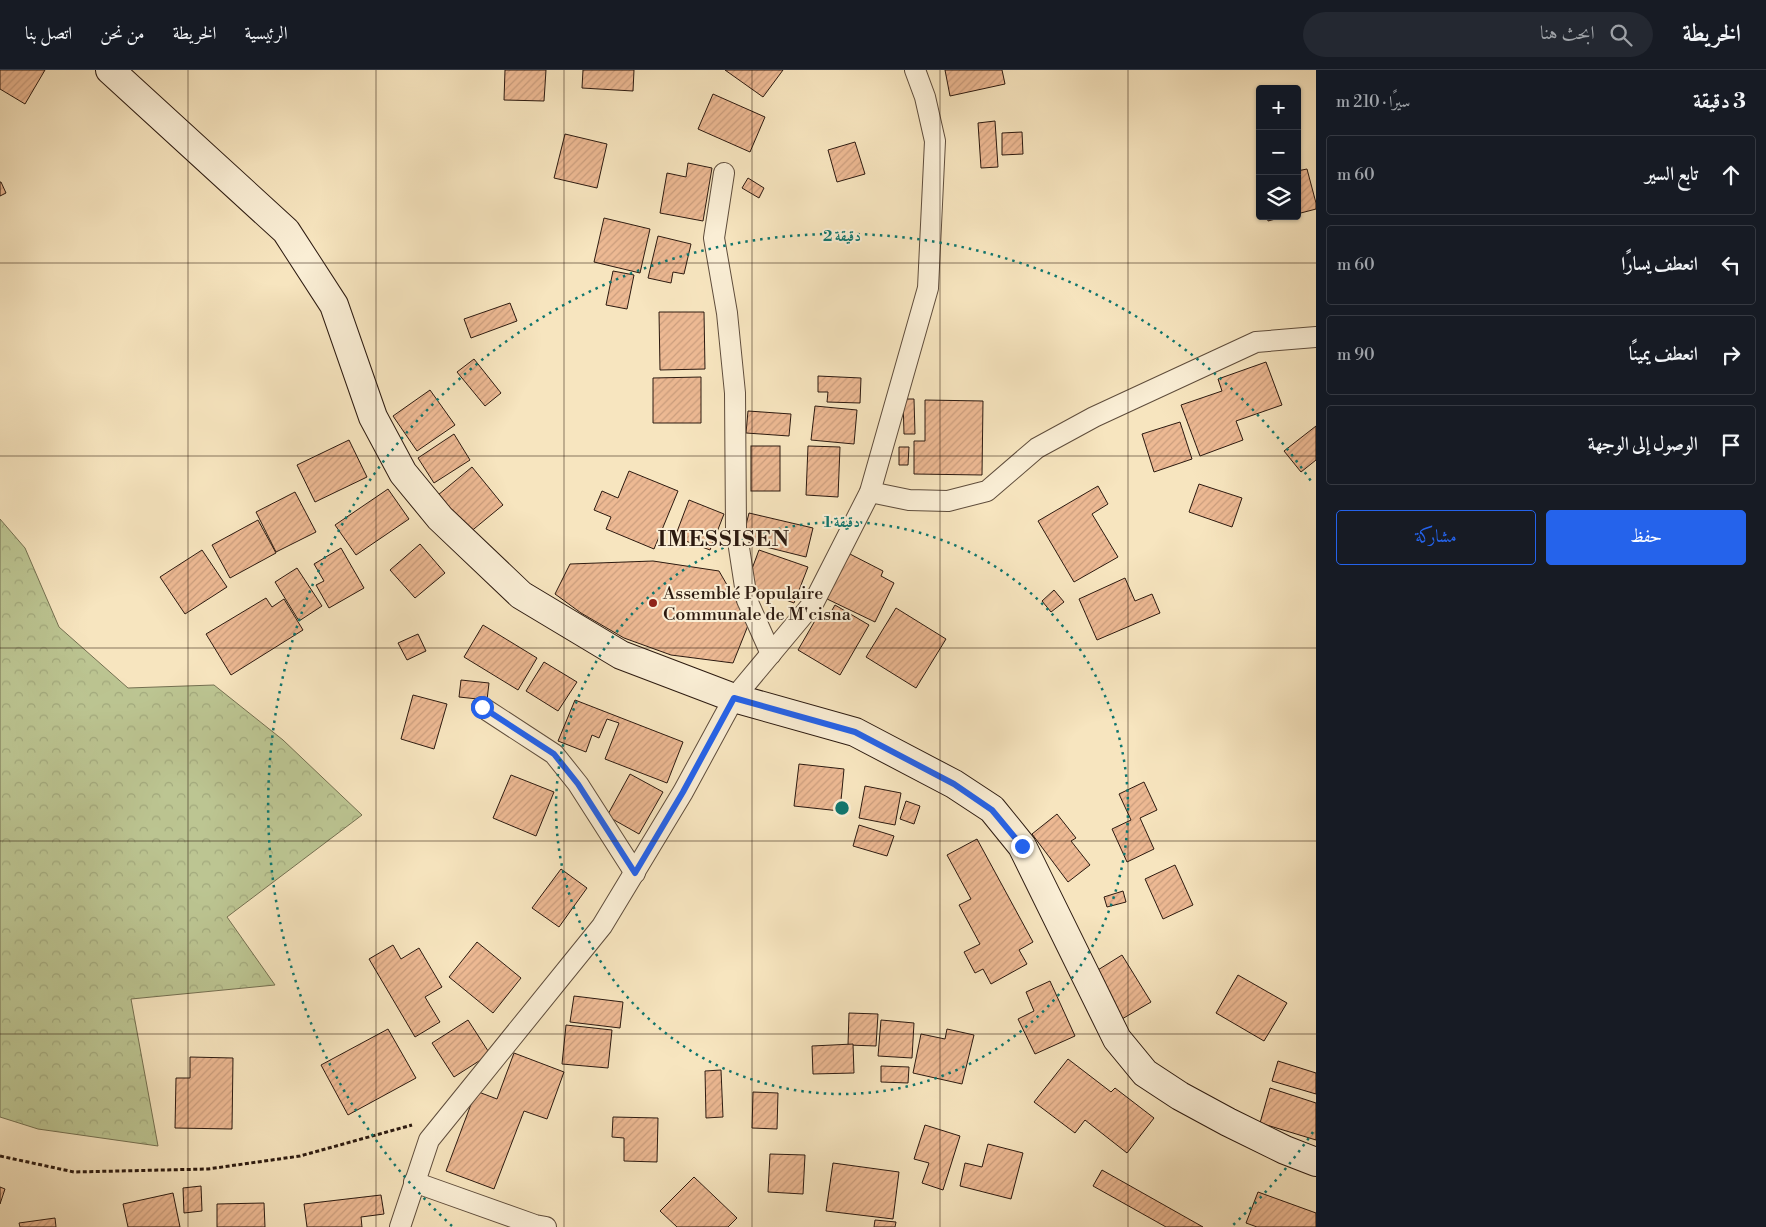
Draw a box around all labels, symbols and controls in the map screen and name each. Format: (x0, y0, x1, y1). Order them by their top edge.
search box (1303, 12, 1653, 57)
text: الخريطة (1683, 19, 1741, 49)
text: ابحث هنا (1540, 21, 1595, 45)
icon: search (1607, 21, 1635, 49)
text: اتصل بنا (25, 22, 72, 45)
text: من نحن (100, 22, 145, 45)
text: الخريطة (173, 22, 216, 45)
text: الرئيسية (244, 22, 288, 45)
map controls (1256, 85, 1301, 220)
button: + (1256, 85, 1301, 130)
text: 3 دقيقة (1693, 89, 1746, 115)
text: سيرًا · 210 m (1336, 92, 1410, 112)
button: − (1256, 130, 1301, 175)
icon: ahead (1717, 161, 1745, 189)
text: تابع السير (1645, 162, 1698, 186)
text: 60 m (1337, 165, 1375, 185)
button: layers (1256, 175, 1301, 220)
text: 2 دقيقة (823, 227, 861, 246)
icon: left (1717, 251, 1745, 279)
text: انعطف يسارًا (1621, 252, 1698, 276)
text: 60 m (1337, 255, 1375, 275)
icon: right (1717, 341, 1745, 369)
text: انعطف يمينًا (1629, 342, 1698, 366)
text: 90 m (1337, 345, 1375, 365)
icon: arrive (1717, 431, 1745, 459)
text: الوصول إلى الوجهة (1588, 432, 1698, 456)
button: مشاركة (1336, 510, 1536, 565)
button: حفظ (1546, 510, 1746, 565)
text: 1 دقيقة (824, 513, 860, 532)
district label: IMESSISEN (658, 526, 790, 553)
place label: Assemblé Populaire Communale de M'cisna (662, 582, 852, 626)
marker: Assemblé Populaire Communale de M'cisna (647, 597, 659, 609)
route start (471, 696, 494, 719)
centre of rings (833, 799, 851, 817)
route end (1011, 835, 1034, 858)

